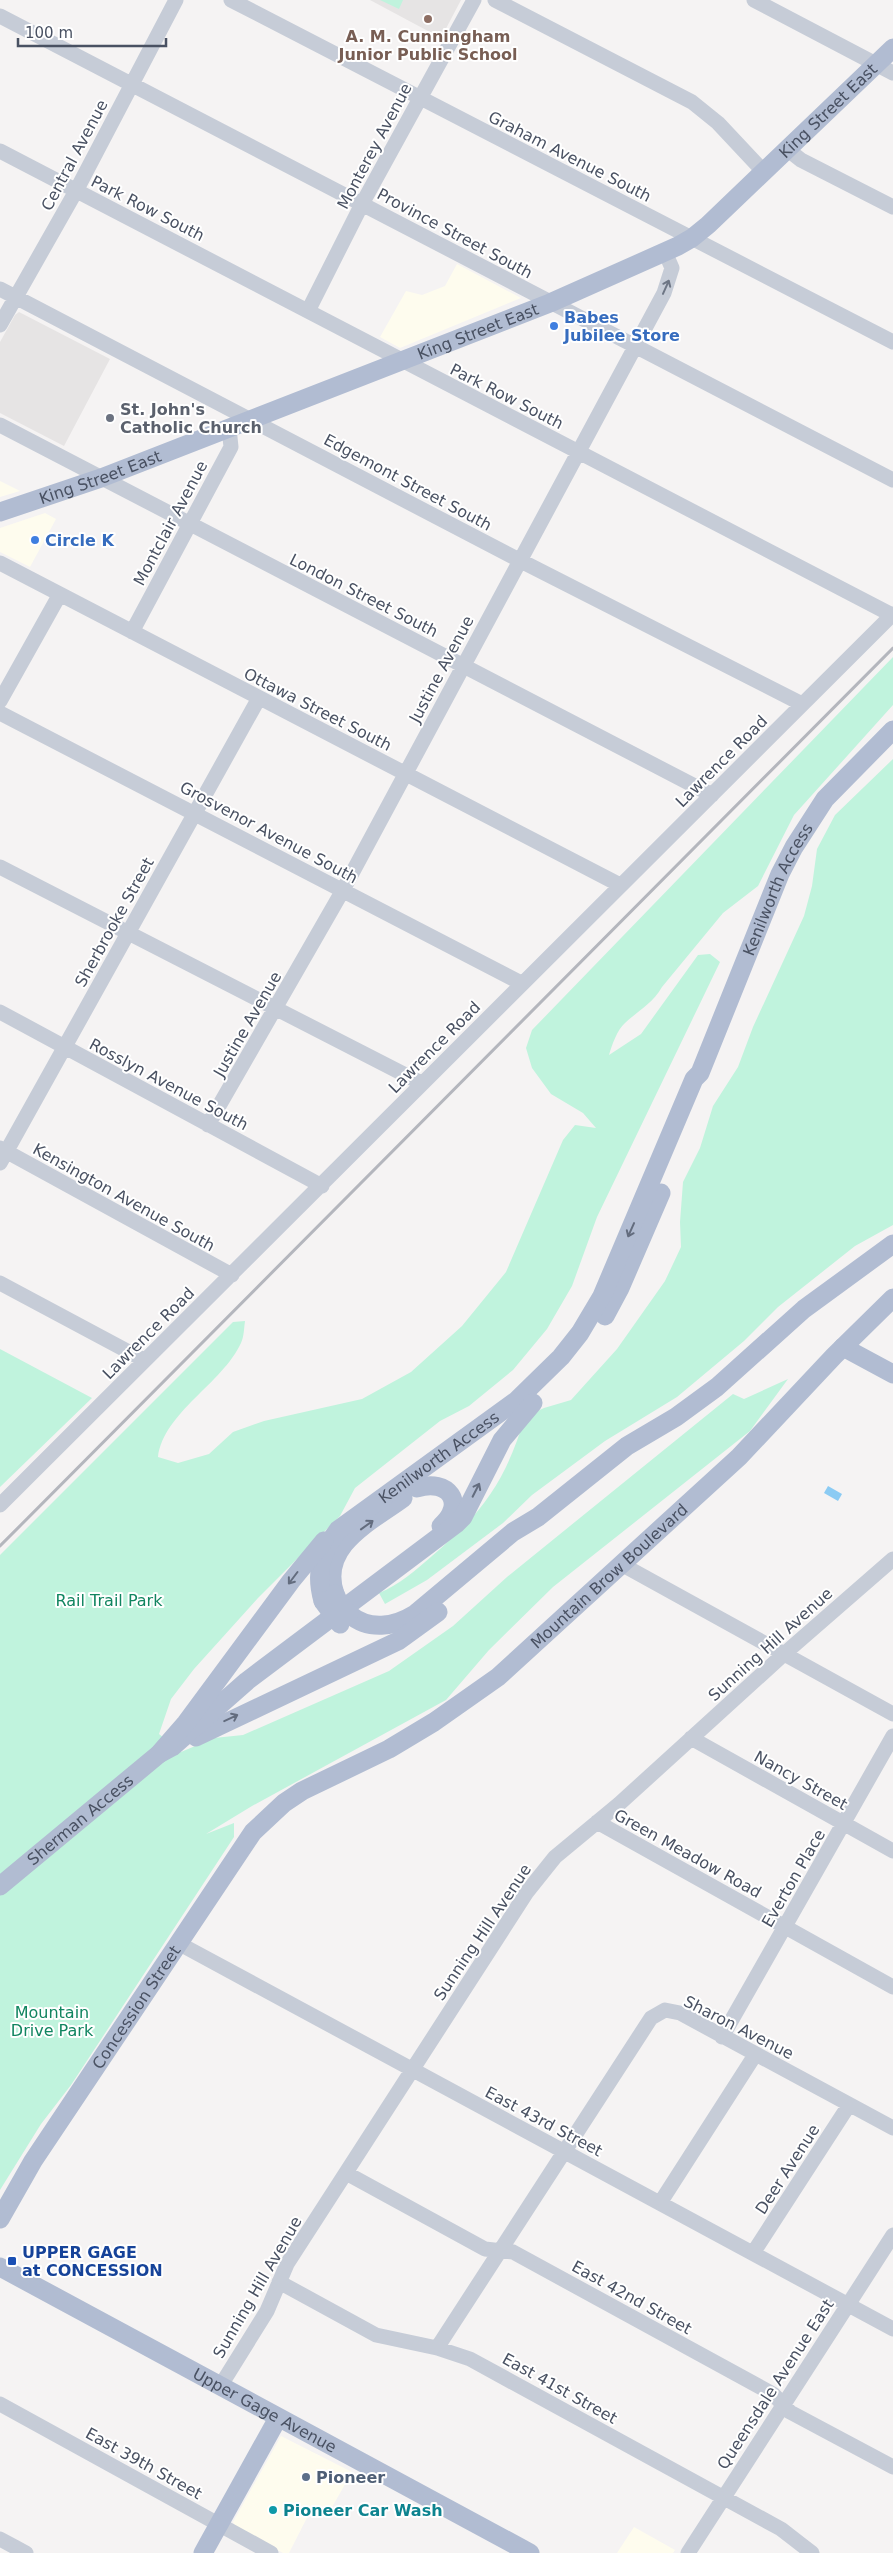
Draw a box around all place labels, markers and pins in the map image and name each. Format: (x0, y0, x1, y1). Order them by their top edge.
marker: A. M. Cunningham Junior Public School (422, 13, 434, 25)
place label: A. M. Cunningham Junior Public School (337, 27, 518, 64)
place label: Babes Jubilee Store (563, 308, 680, 345)
marker: Babes Jubilee Store (548, 320, 560, 332)
place label: St. John's Catholic Church (120, 400, 262, 437)
marker: St. John's Catholic Church (104, 412, 116, 424)
place label: Circle K (45, 531, 115, 550)
marker: Circle K (29, 534, 41, 546)
place label: UPPER GAGE at CONCESSION (22, 2243, 163, 2280)
marker: UPPER GAGE at CONCESSION (6, 2255, 18, 2267)
place label: Pioneer (316, 2468, 385, 2487)
marker: Pioneer (300, 2471, 312, 2483)
place label: Pioneer Car Wash (283, 2501, 443, 2520)
marker: Pioneer Car Wash (267, 2504, 279, 2516)

